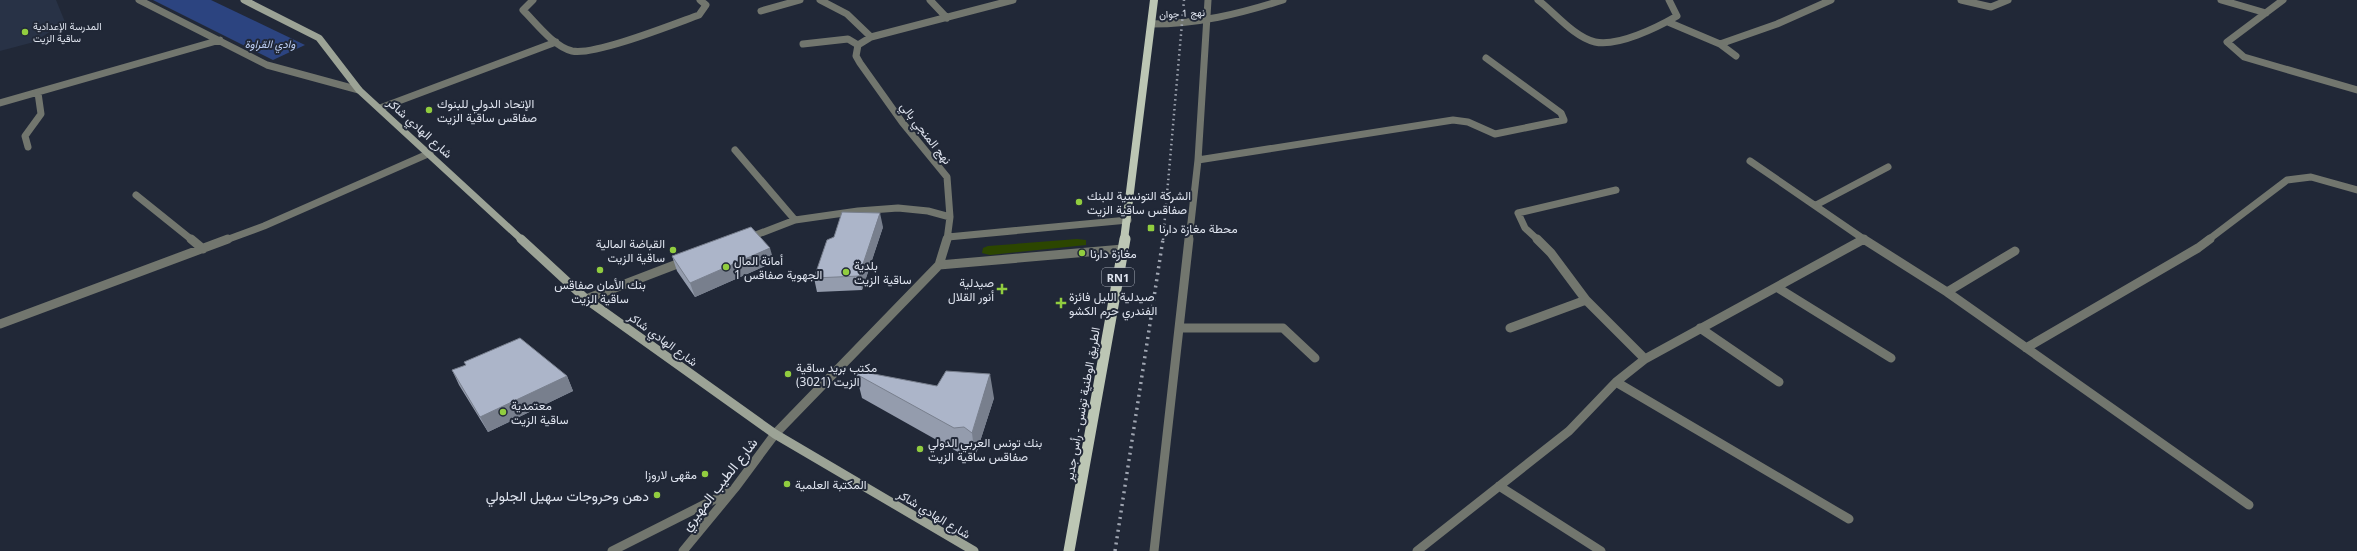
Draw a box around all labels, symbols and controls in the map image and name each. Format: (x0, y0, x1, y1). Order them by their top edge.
street label: نهج 1 جوان (1159, 5, 1205, 21)
place label: المدرسة الإعدادية ساقية الزيت (33, 19, 102, 45)
marker: المدرسة الإعدادية ساقية الزيت (20, 27, 30, 37)
water label: وادي القراوة (245, 36, 295, 53)
street label: شارع الهادي شاكر (382, 93, 456, 163)
place label: الإتحاد الدولي للبنوك صفاقس ساقية الزيت (437, 95, 537, 126)
street label: نهج المنجي بالي (895, 98, 956, 169)
marker: الإتحاد الدولي للبنوك صفاقس ساقية الزيت (424, 105, 434, 115)
place label: الشركة التونسية للبنك صفاقس ساقية الزيت (1087, 187, 1191, 218)
marker: الشركة التونسية للبنك صفاقس ساقية الزيت (1074, 197, 1084, 207)
place label: محطة مغازة دارنا (1159, 220, 1238, 237)
marker: محطة مغازة دارنا (1146, 223, 1156, 233)
place label: القباضة المالية ساقية الزيت (596, 235, 665, 266)
marker: القباضة المالية ساقية الزيت (668, 245, 678, 255)
place label: مغازة دارنا (1090, 245, 1137, 262)
marker: مغازة دارنا (1077, 248, 1087, 258)
place label: أمانة المال الجهوية صفاقس 1 (734, 252, 822, 283)
place label: بلدية ساقية الزيت (854, 257, 912, 288)
marker: أمانة المال الجهوية صفاقس 1 (721, 262, 731, 272)
marker: بنك الأمان صفاقس ساقية الزيت (595, 265, 605, 275)
marker: بلدية ساقية الزيت (841, 267, 851, 277)
road number: RN1 (1102, 268, 1134, 286)
place label: صيدلية أنور القلال (948, 274, 994, 305)
place label: بنك الأمان صفاقس ساقية الزيت (554, 276, 646, 307)
marker: صيدلية أنور القلال (997, 284, 1007, 294)
place label: صيدلية الليل فائزة الفندري حرم الكشو (1069, 288, 1157, 321)
marker: صيدلية الليل فائزة الفندري حرم الكشو (1056, 298, 1066, 308)
street label: شارع الهادي شاكر (623, 307, 701, 372)
street label: الطريق الوطنية تونس - رأس جدير (1060, 326, 1104, 483)
place label: مكتب بريد ساقية الزيت (3021) (796, 359, 877, 390)
marker: مكتب بريد ساقية الزيت (3021) (783, 369, 793, 379)
place label: معتمدية ساقية الزيت (511, 397, 569, 428)
marker: معتمدية ساقية الزيت (498, 407, 508, 417)
street label: شارع الطيب المهيري (677, 433, 764, 536)
place label: بنك تونس العربي الدولي صفاقس ساقية الزيت (928, 434, 1042, 465)
marker: بنك تونس العربي الدولي صفاقس ساقية الزيت (915, 444, 925, 454)
place label: مقهى لاروزا (645, 466, 697, 483)
marker: مقهى لاروزا (700, 469, 710, 479)
place label: المكتبة العلمية (795, 476, 866, 493)
marker: المكتبة العلمية (782, 479, 792, 489)
street label: شارع الهادي شاكر (892, 485, 974, 544)
place label: دهن وحروجات سهيل الجلولي (486, 486, 649, 508)
marker: دهن وحروجات سهيل الجلولي (652, 490, 662, 500)

